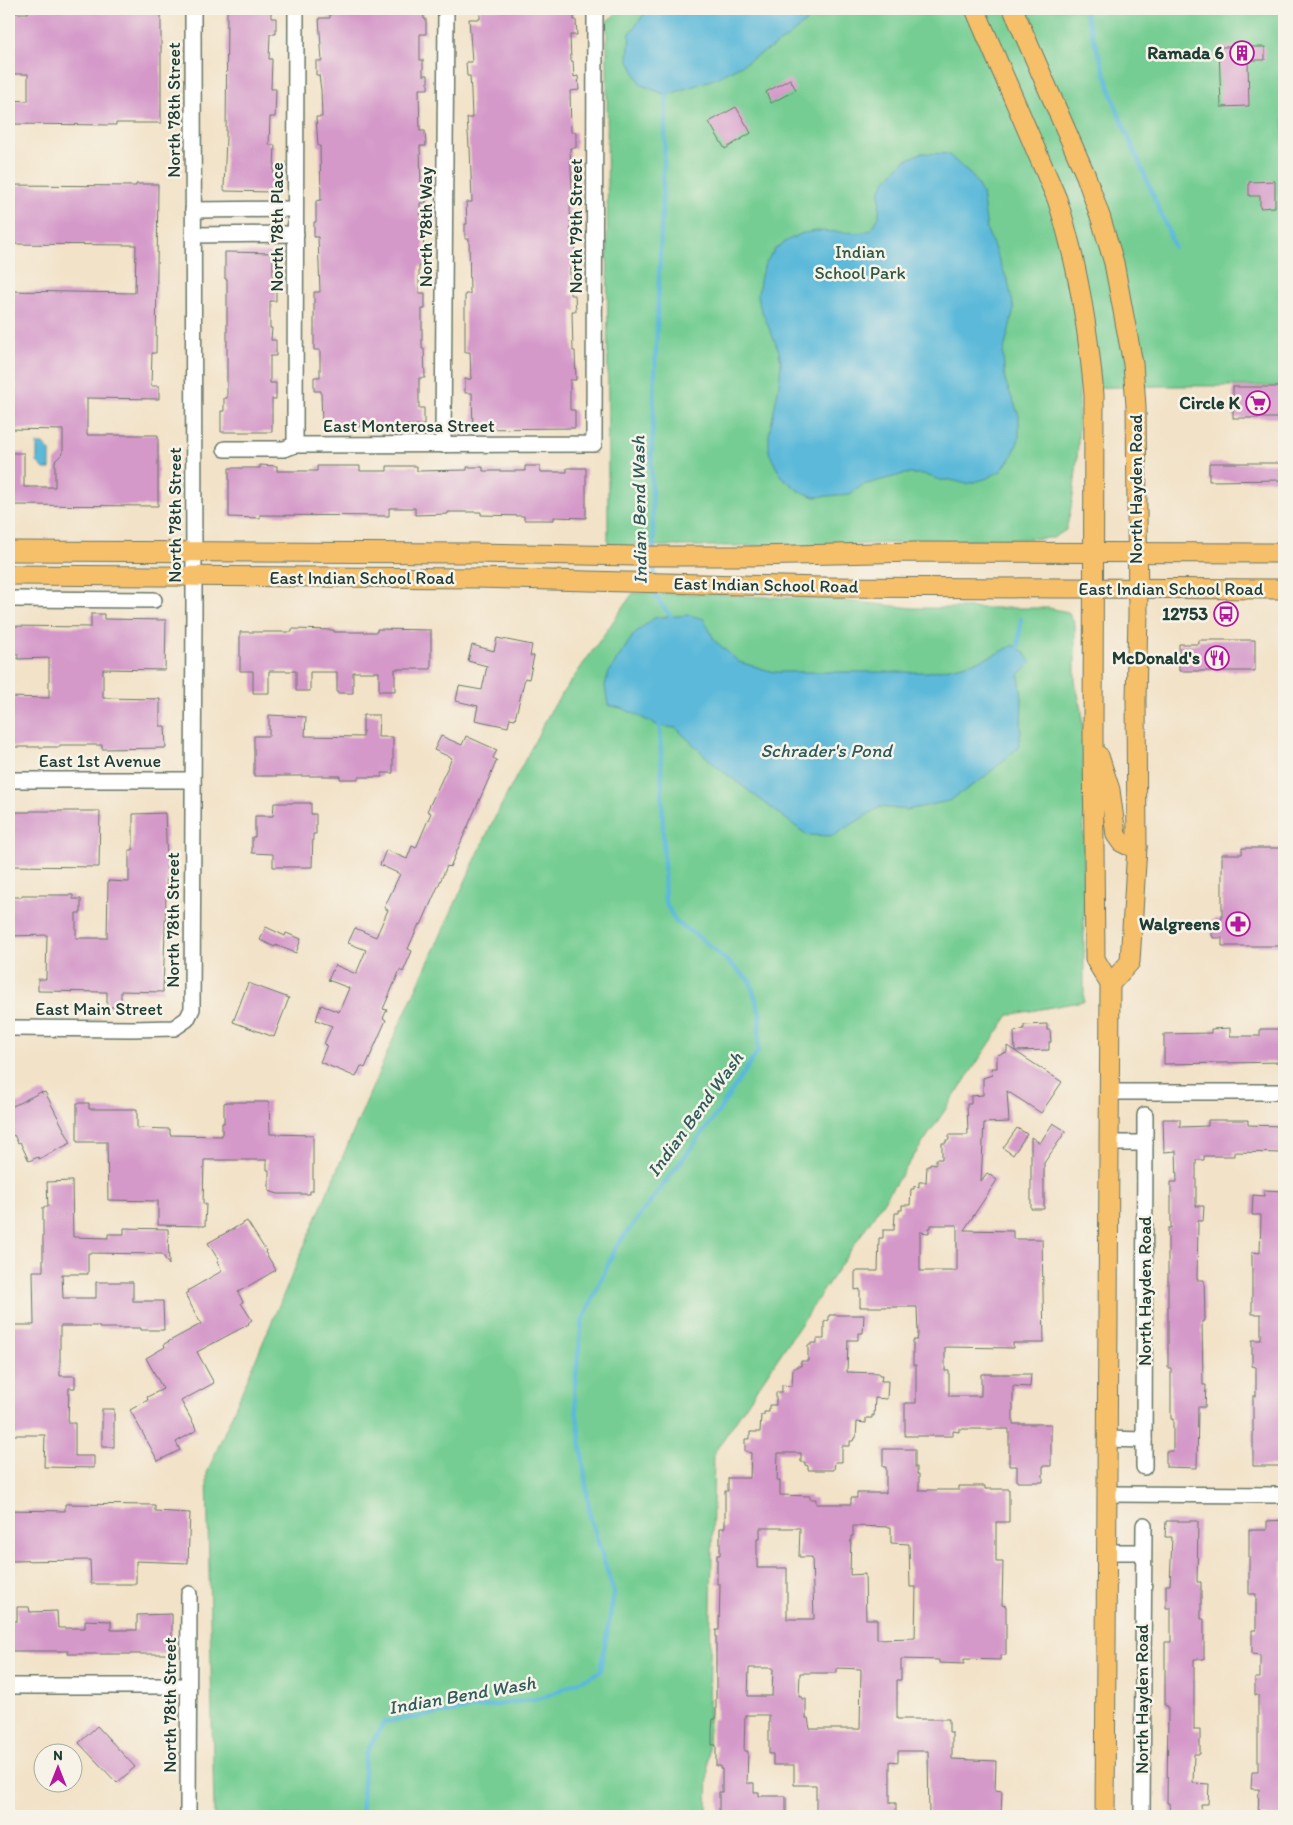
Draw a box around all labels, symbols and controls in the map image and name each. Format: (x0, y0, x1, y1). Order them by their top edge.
building icon: Ramada 6 (1229, 40, 1255, 66)
street label: North 78th Street (163, 42, 185, 178)
place label: Ramada 6 (1147, 42, 1224, 64)
street label: North 79th Street (565, 158, 587, 294)
street label: North 78th Place (266, 162, 288, 292)
street label: North 78th Way (415, 166, 437, 287)
park label: Indian School Park (814, 241, 906, 284)
supermarket icon: Circle K (1245, 390, 1271, 416)
place label: Circle K (1179, 392, 1240, 414)
street label: North Hayden Road (1125, 414, 1147, 564)
street label: East Monterosa Street (323, 415, 495, 437)
water label: Indian Bend Wash (626, 435, 652, 585)
street label: North 78th Street (164, 447, 186, 583)
street label: East Indian School Road (270, 567, 455, 589)
street label: East Indian School Road (673, 572, 859, 598)
street label: East Indian School Road (1079, 578, 1264, 600)
bus stop icon: 12753 (1213, 601, 1239, 627)
place label: 12753 (1162, 603, 1208, 625)
restaurant icon: McDonald's (1204, 645, 1230, 671)
place label: McDonald's (1112, 647, 1200, 669)
water label: Schrader's Pond (760, 739, 893, 762)
street label: East 1st Avenue (39, 750, 161, 772)
street label: North 78th Street (162, 852, 184, 988)
pharmacy icon: Walgreens (1225, 911, 1251, 937)
place label: Walgreens (1139, 913, 1220, 935)
street label: East Main Street (35, 998, 163, 1020)
water label: Indian Bend Wash (642, 1046, 748, 1181)
street label: North Hayden Road (1134, 1216, 1156, 1366)
street label: North Hayden Road (1131, 1624, 1153, 1774)
street label: North 78th Street (159, 1637, 181, 1773)
water label: Indian Bend Wash (387, 1671, 538, 1719)
north arrow (32, 1742, 82, 1792)
text: N (53, 1747, 63, 1764)

